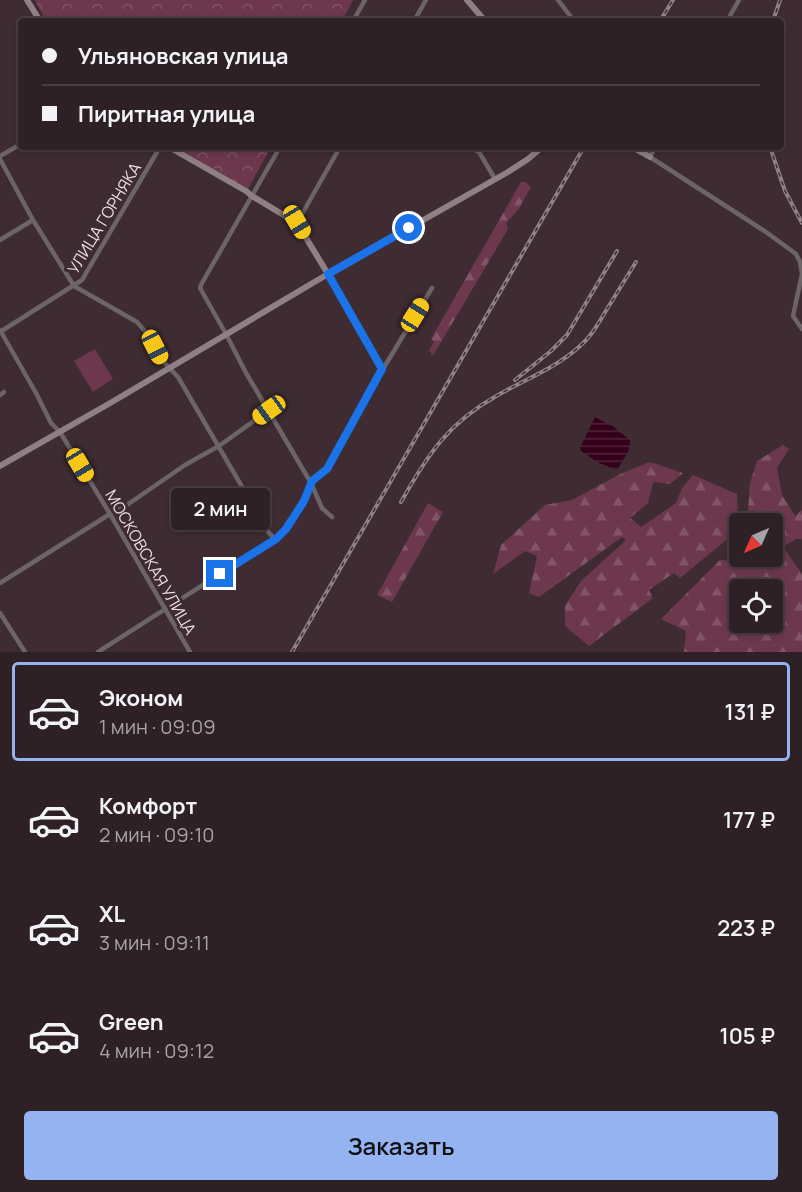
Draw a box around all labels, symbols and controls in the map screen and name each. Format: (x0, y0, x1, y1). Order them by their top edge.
text: Ульяновская улица (78, 41, 288, 71)
text: Пиритная улица (78, 99, 255, 129)
street label: УЛИЦА ГОРНЯКА (62, 158, 146, 278)
car (280, 202, 314, 242)
route start (395, 214, 422, 241)
car (398, 295, 432, 335)
car (139, 327, 171, 367)
car (249, 392, 289, 428)
car (63, 445, 97, 485)
street label: МОСКОВСКАЯ УЛИЦА (101, 486, 201, 638)
callout: 2 мин (170, 487, 270, 529)
text: 2 мин (193, 495, 248, 522)
north arrow (729, 513, 783, 567)
map controls (729, 513, 783, 633)
route end (206, 560, 233, 587)
button: locate (729, 579, 783, 633)
text: Эконом (99, 683, 183, 713)
icon: car (27, 685, 81, 739)
text: 131 ₽ (724, 697, 775, 727)
text: 1 мин · 09:09 (99, 713, 216, 740)
text: Комфорт (99, 791, 197, 821)
icon: car (27, 793, 81, 847)
text: 177 ₽ (723, 805, 775, 835)
text: 2 мин · 09:10 (99, 821, 215, 848)
text: XL (99, 899, 125, 929)
icon: car (27, 901, 81, 955)
text: 223 ₽ (717, 913, 775, 943)
text: 3 мин · 09:11 (99, 929, 210, 956)
text: Green (99, 1007, 164, 1037)
icon: car (27, 1009, 81, 1063)
text: 105 ₽ (719, 1021, 775, 1051)
text: 4 мин · 09:12 (99, 1037, 214, 1064)
button: Заказать (24, 1111, 778, 1180)

